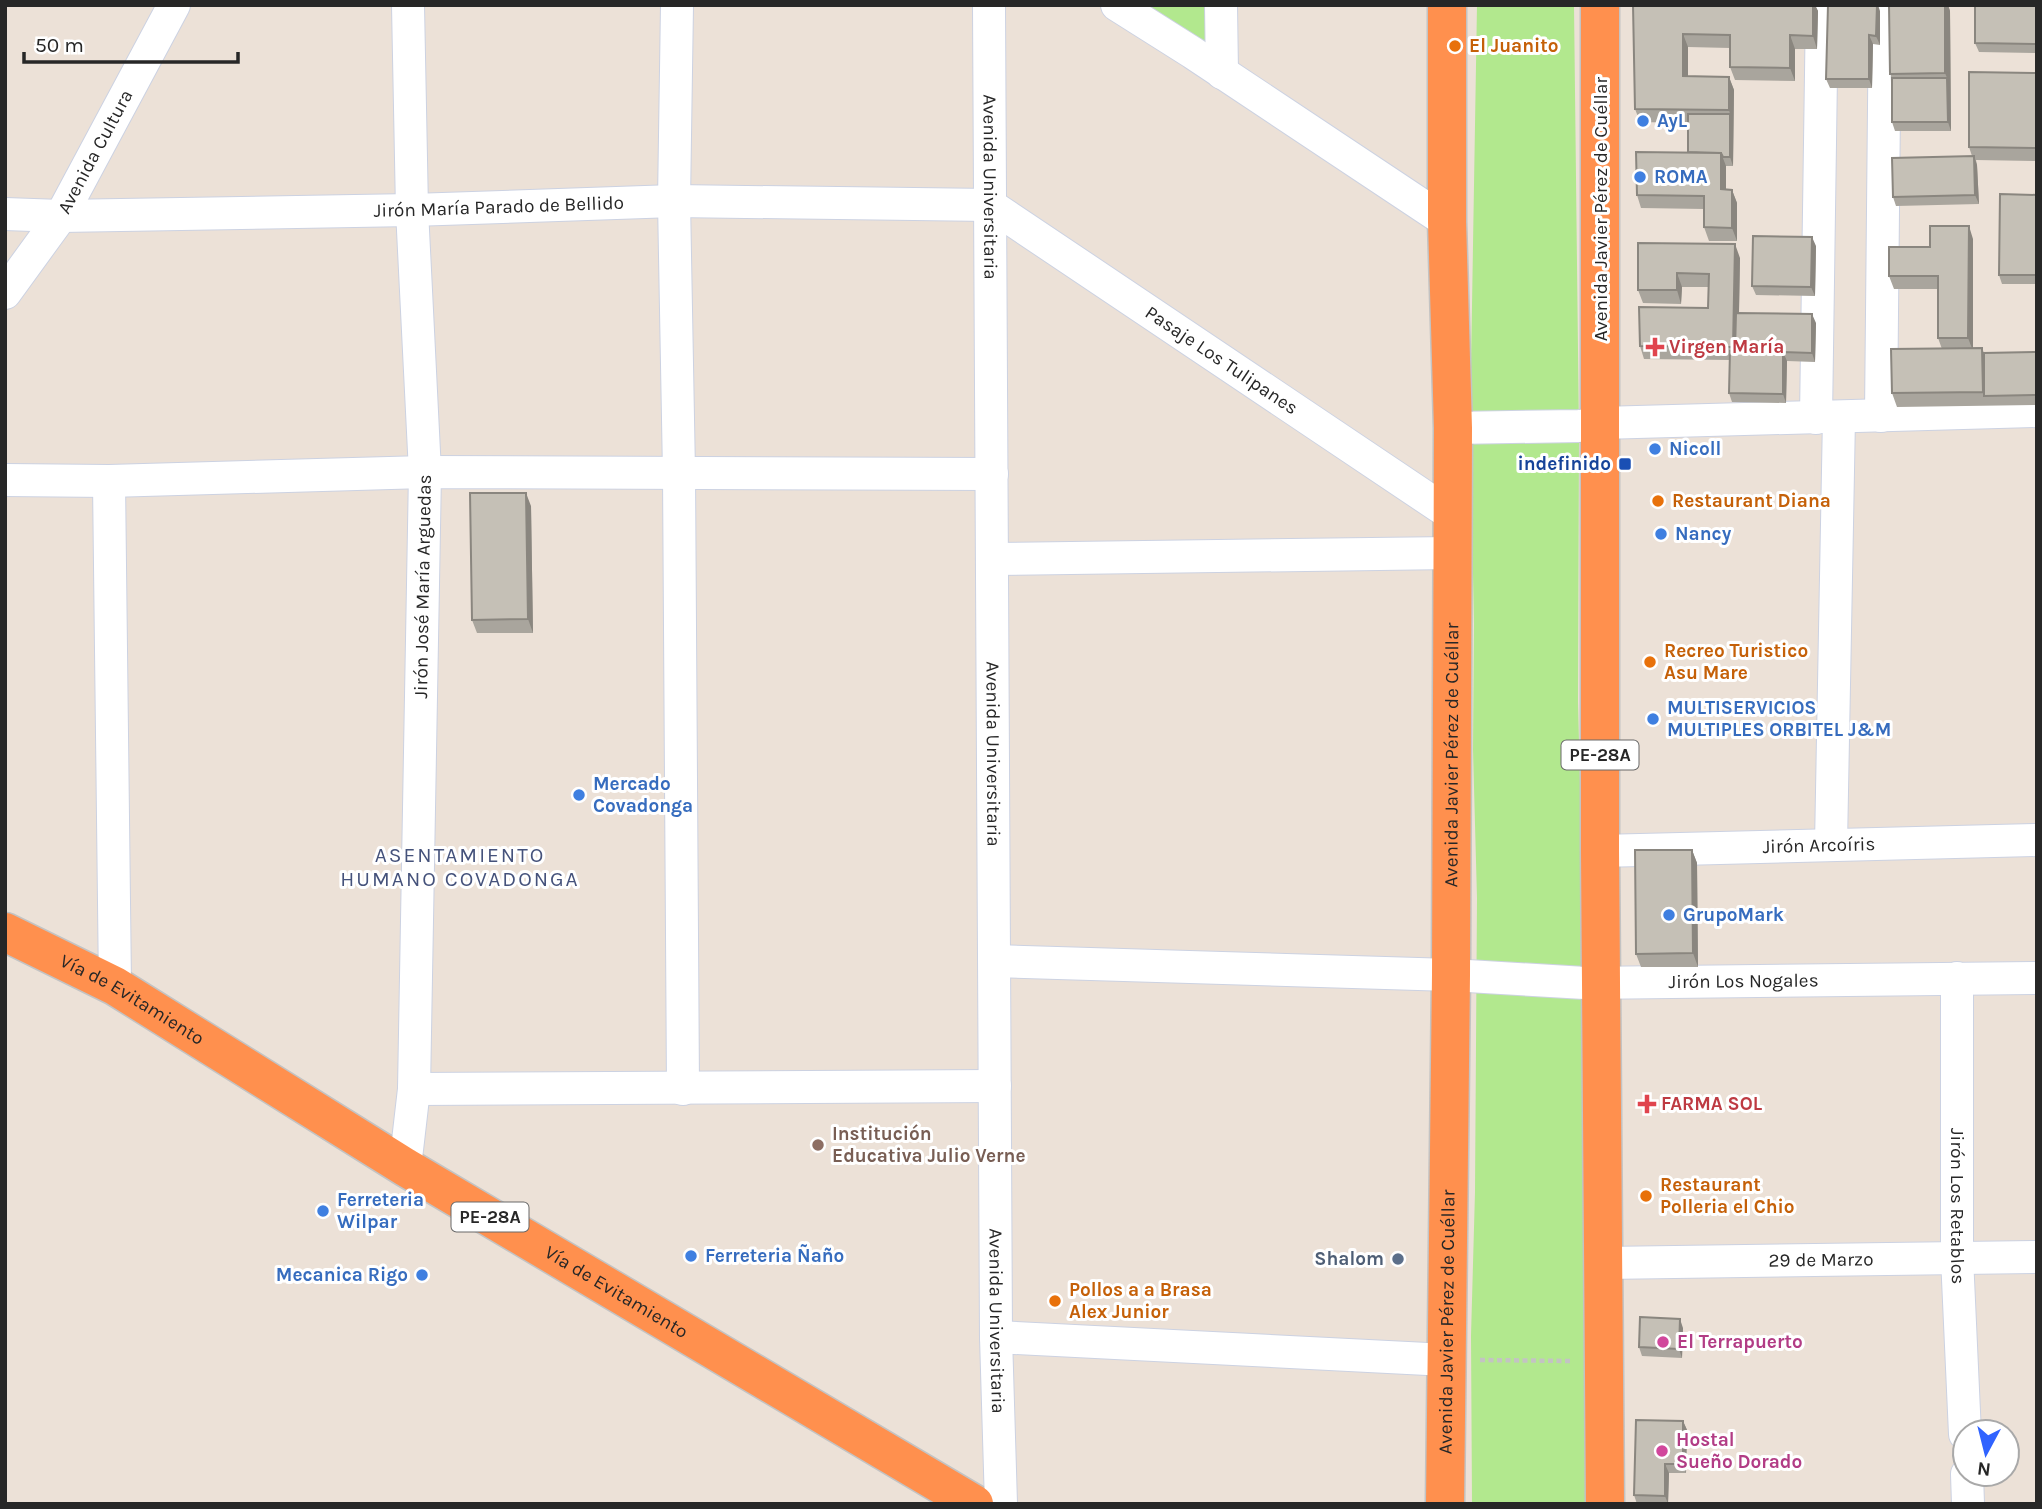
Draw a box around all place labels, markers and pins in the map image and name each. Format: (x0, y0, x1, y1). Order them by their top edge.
place label: El Juanito (1469, 35, 1559, 57)
marker: El Juanito (1447, 38, 1463, 54)
place label: AyL (1657, 110, 1688, 132)
marker: AyL (1635, 113, 1651, 129)
place label: ROMA (1654, 166, 1708, 188)
marker: ROMA (1632, 169, 1648, 185)
place label: Virgen María (1669, 336, 1784, 358)
marker: Virgen María (1647, 339, 1663, 355)
place label: Nicoll (1669, 438, 1721, 460)
marker: Nicoll (1647, 441, 1663, 457)
place label: indefinido (1517, 453, 1611, 475)
marker: indefinido (1617, 456, 1633, 472)
place label: Restaurant Diana (1672, 490, 1831, 512)
marker: Restaurant Diana (1650, 493, 1666, 509)
place label: Nancy (1675, 523, 1732, 545)
marker: Nancy (1653, 526, 1669, 542)
place label: Recreo Turistico Asu Mare (1664, 640, 1808, 684)
marker: Recreo Turistico Asu Mare (1642, 654, 1658, 670)
place label: MULTISERVICIOS MULTIPLES ORBITEL J&M (1667, 697, 1891, 741)
marker: MULTISERVICIOS MULTIPLES ORBITEL J&M (1645, 711, 1661, 727)
place label: Mercado Covadonga (593, 773, 693, 817)
marker: Mercado Covadonga (571, 787, 587, 803)
place label: GrupoMark (1683, 904, 1784, 926)
marker: GrupoMark (1661, 907, 1677, 923)
place label: FARMA SOL (1661, 1093, 1763, 1115)
marker: FARMA SOL (1639, 1096, 1655, 1112)
place label: Institución Educativa Julio Verne (832, 1123, 1025, 1167)
marker: Institución Educativa Julio Verne (810, 1137, 826, 1153)
place label: Restaurant Polleria el Chio (1660, 1174, 1795, 1218)
marker: Restaurant Polleria el Chio (1638, 1188, 1654, 1204)
place label: Ferreteria Wilpar (337, 1189, 424, 1233)
marker: Ferreteria Wilpar (315, 1203, 331, 1219)
place label: Ferreteria Ñaño (705, 1244, 844, 1267)
marker: Ferreteria Ñaño (683, 1248, 699, 1264)
place label: Shalom (1314, 1248, 1384, 1270)
marker: Shalom (1390, 1251, 1406, 1267)
place label: Mecanica Rigo (276, 1264, 408, 1286)
marker: Mecanica Rigo (414, 1267, 430, 1283)
place label: Pollos a a Brasa Alex Junior (1069, 1279, 1212, 1323)
marker: Pollos a a Brasa Alex Junior (1047, 1293, 1063, 1309)
place label: El Terrapuerto (1677, 1331, 1803, 1353)
marker: El Terrapuerto (1655, 1334, 1671, 1350)
place label: Hostal Sueño Dorado (1676, 1429, 1802, 1473)
marker: Hostal Sueño Dorado (1654, 1443, 1670, 1459)

